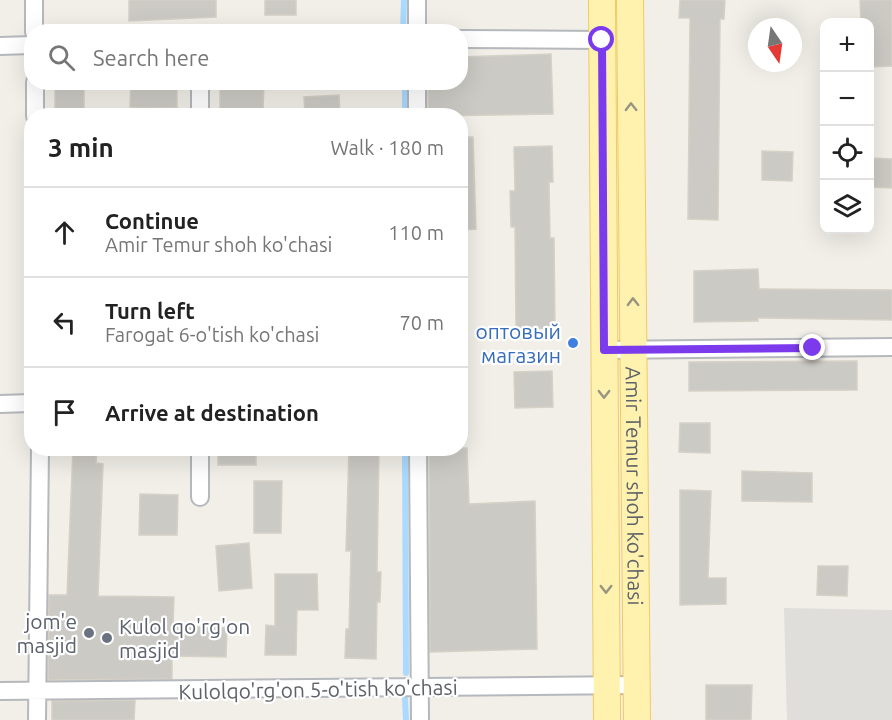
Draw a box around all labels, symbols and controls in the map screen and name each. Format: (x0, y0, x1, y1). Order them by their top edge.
north arrow (748, 18, 802, 72)
map controls (820, 18, 874, 234)
button: + (820, 18, 874, 72)
search box (24, 24, 468, 90)
route start (588, 26, 614, 52)
icon: search (45, 41, 78, 74)
text: Search here (93, 45, 209, 70)
button: − (820, 72, 874, 126)
one-way arrow (625, 102, 637, 111)
button: locate (820, 126, 874, 180)
text: 3 min (48, 133, 114, 162)
text: Walk · 180 m (331, 136, 444, 159)
button: layers (820, 180, 874, 234)
text: Continue (105, 208, 199, 233)
icon: ahead (48, 216, 81, 249)
text: 110 m (388, 221, 444, 244)
text: Amir Temur shoh ko'chasi (105, 233, 332, 256)
one-way arrow (627, 297, 639, 306)
text: Turn left (105, 298, 195, 323)
icon: left (48, 306, 81, 339)
text: 70 m (400, 311, 444, 334)
place label: оптовый магазин (475, 319, 561, 367)
text: Farogat 6-o'tish ko'chasi (105, 323, 319, 346)
route end (799, 334, 825, 360)
marker: оптовый магазин (566, 336, 580, 350)
street label: Amir Temur shoh ko'chasi (622, 366, 648, 606)
one-way arrow (598, 390, 610, 399)
icon: arrive (48, 396, 81, 429)
text: Arrive at destination (105, 400, 319, 425)
one-way arrow (600, 585, 612, 594)
place label: jom'e masjid (16, 609, 77, 657)
place label: Kulol qo'rg'on masjid (119, 614, 250, 662)
marker: jom'e masjid (82, 626, 96, 640)
marker: Kulol qo'rg'on masjid (100, 631, 114, 645)
street label: Kulolqo'rg'on 5-o'tish ko'chasi (178, 675, 458, 703)

